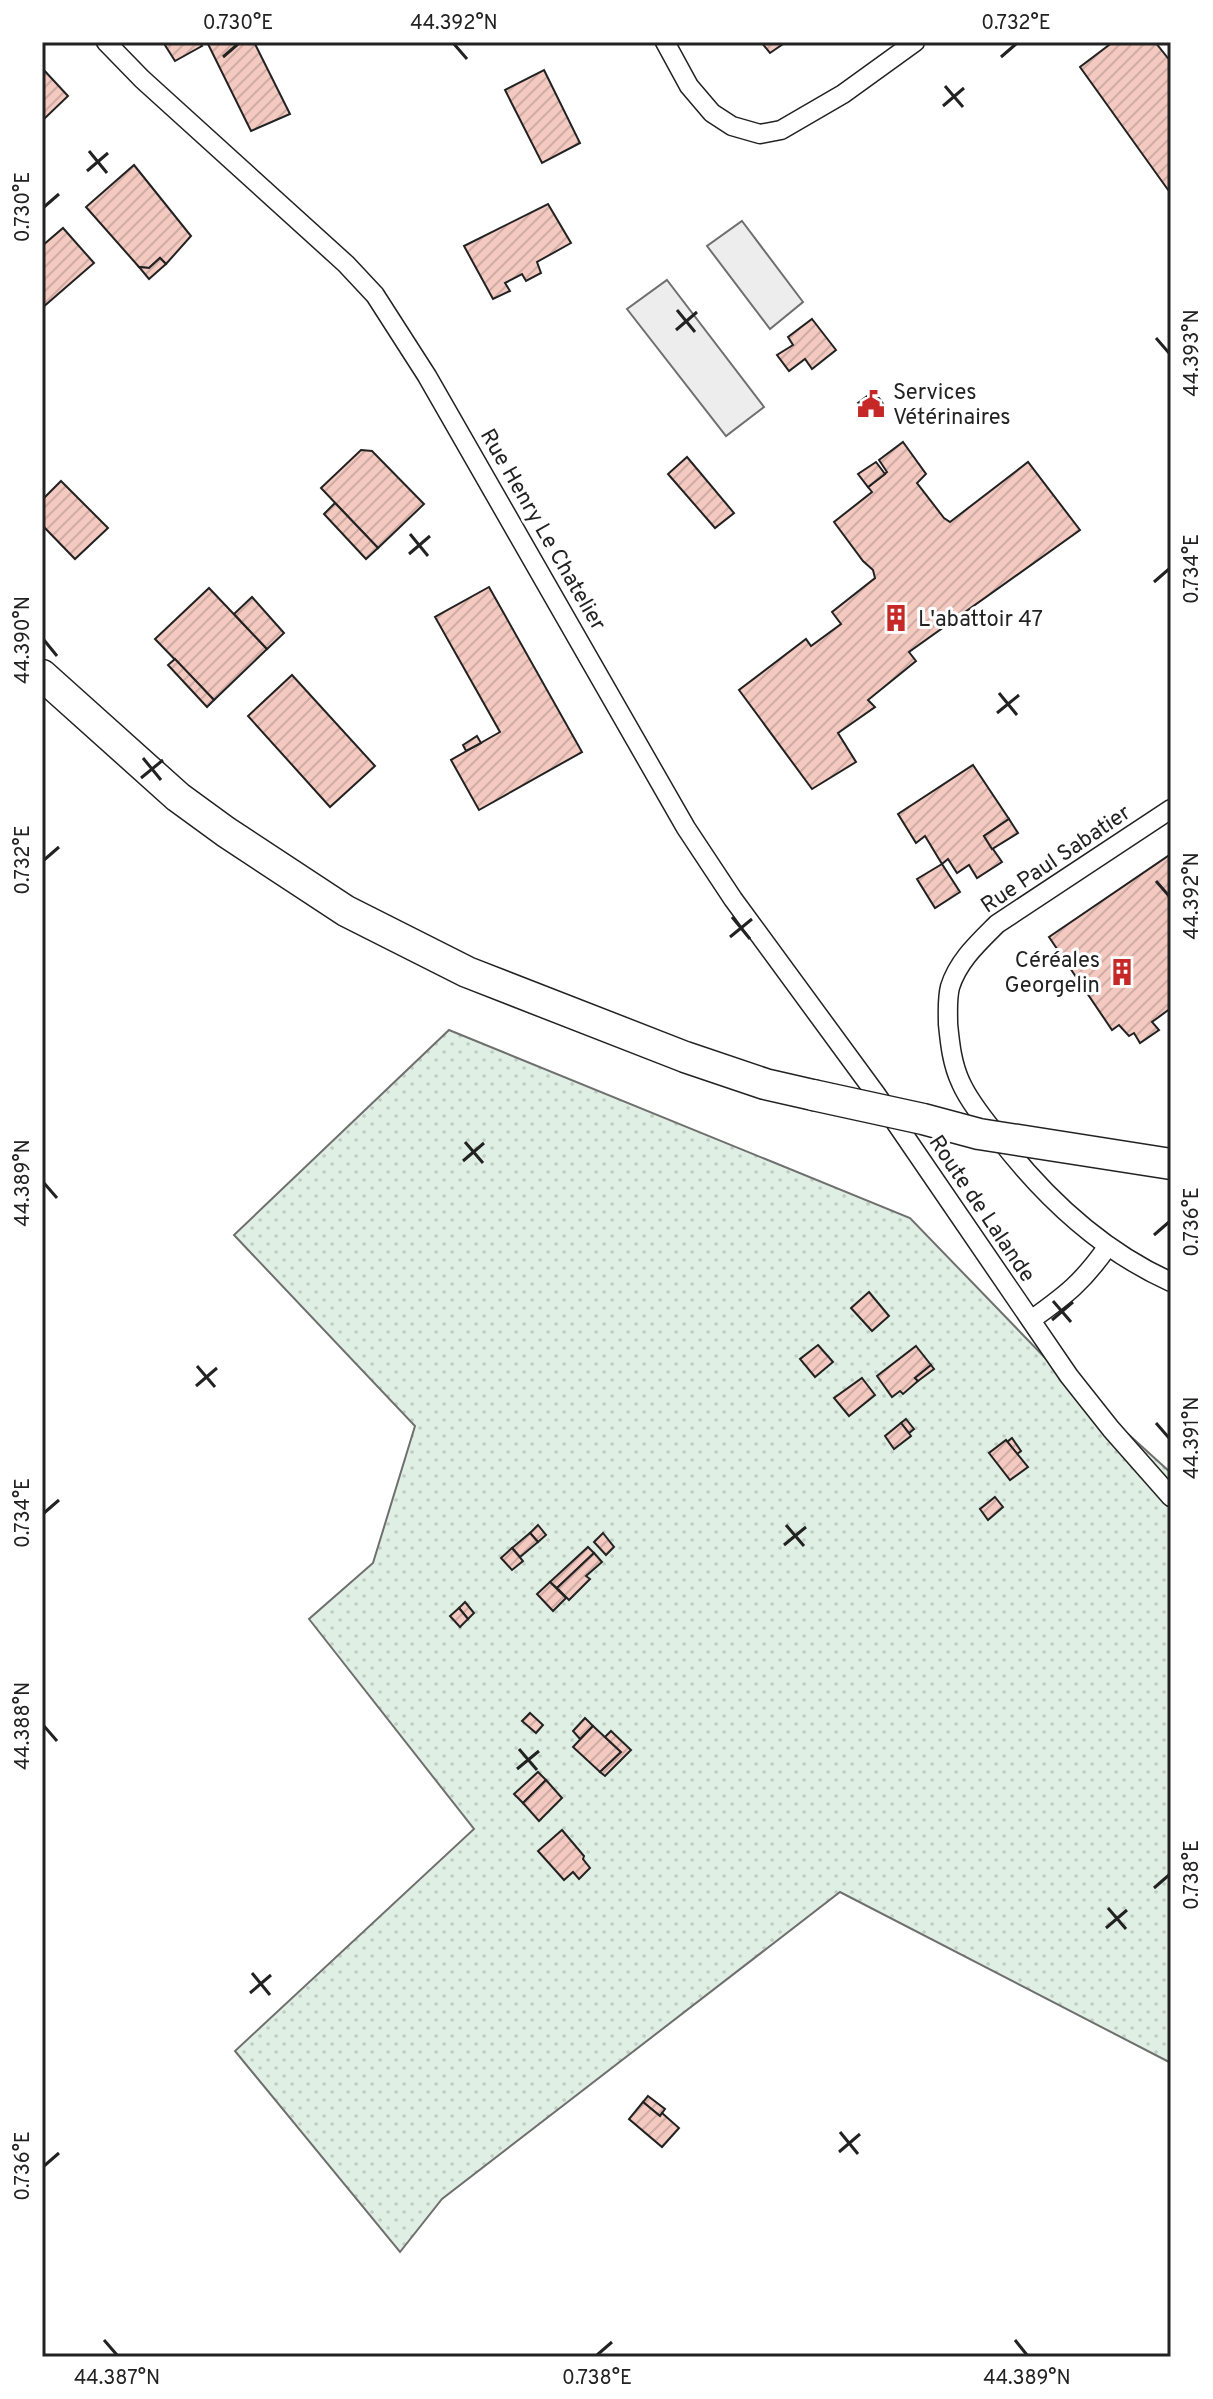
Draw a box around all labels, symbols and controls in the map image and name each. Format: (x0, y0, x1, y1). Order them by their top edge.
text: 0.730°E (203, 11, 273, 37)
text: 44.392°N (410, 11, 498, 37)
text: 0.732°E (981, 11, 1051, 37)
text: 0.730°E (11, 172, 37, 242)
text: 44.393°N (1180, 309, 1206, 397)
place label: Services Vétérinaires (893, 380, 1011, 432)
public building icon: Services Vétérinaires (856, 389, 886, 419)
street label: Rue Henry Le Chatelier (473, 425, 611, 636)
text: 0.734°E (1180, 534, 1206, 604)
text: 44.390°N (11, 596, 37, 684)
building icon: L'abattoir 47 (881, 603, 911, 633)
place label: L'abattoir 47 (918, 607, 1043, 634)
street label: Rue Paul Sabatier (976, 800, 1137, 920)
text: 0.732°E (11, 825, 37, 895)
text: 44.392°N (1180, 852, 1206, 940)
place label: Céréales Georgelin (1005, 948, 1100, 1000)
building icon: Céréales Georgelin (1107, 957, 1137, 987)
street label: Route de Lalande (922, 1131, 1040, 1288)
text: 44.389°N (11, 1139, 37, 1227)
text: 0.736°E (1180, 1187, 1206, 1257)
text: 44.391°N (1180, 1397, 1206, 1479)
text: 0.734°E (11, 1478, 37, 1548)
text: 44.388°N (11, 1682, 37, 1770)
text: 0.738°E (1180, 1840, 1206, 1910)
text: 0.736°E (11, 2131, 37, 2201)
text: 44.387°N (74, 2366, 160, 2392)
text: 0.738°E (562, 2366, 632, 2392)
text: 44.389°N (983, 2366, 1071, 2392)

